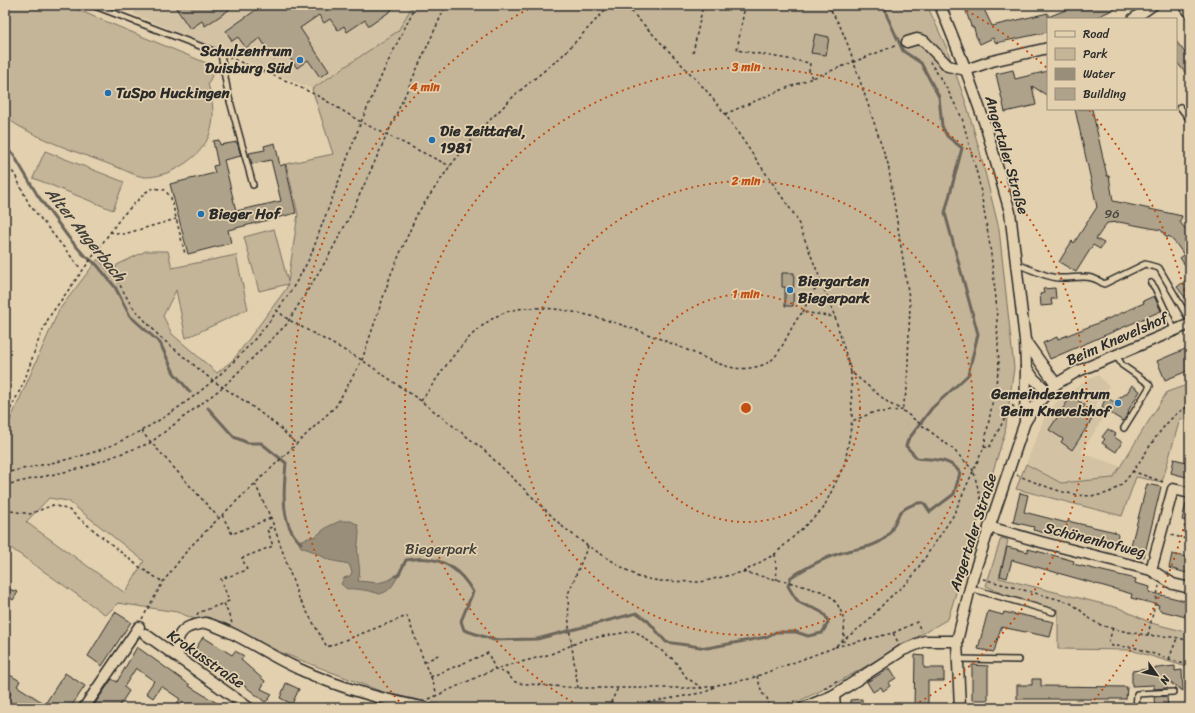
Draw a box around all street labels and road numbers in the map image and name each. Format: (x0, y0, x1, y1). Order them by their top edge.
street label: Angertaler Straße (977, 91, 1036, 218)
street label: Beim Knevelshof (1062, 304, 1174, 373)
street label: Angertaler Straße (941, 469, 1004, 595)
street label: Schönenhofweg (1042, 515, 1149, 565)
street label: Krokusstraße (162, 622, 251, 696)

